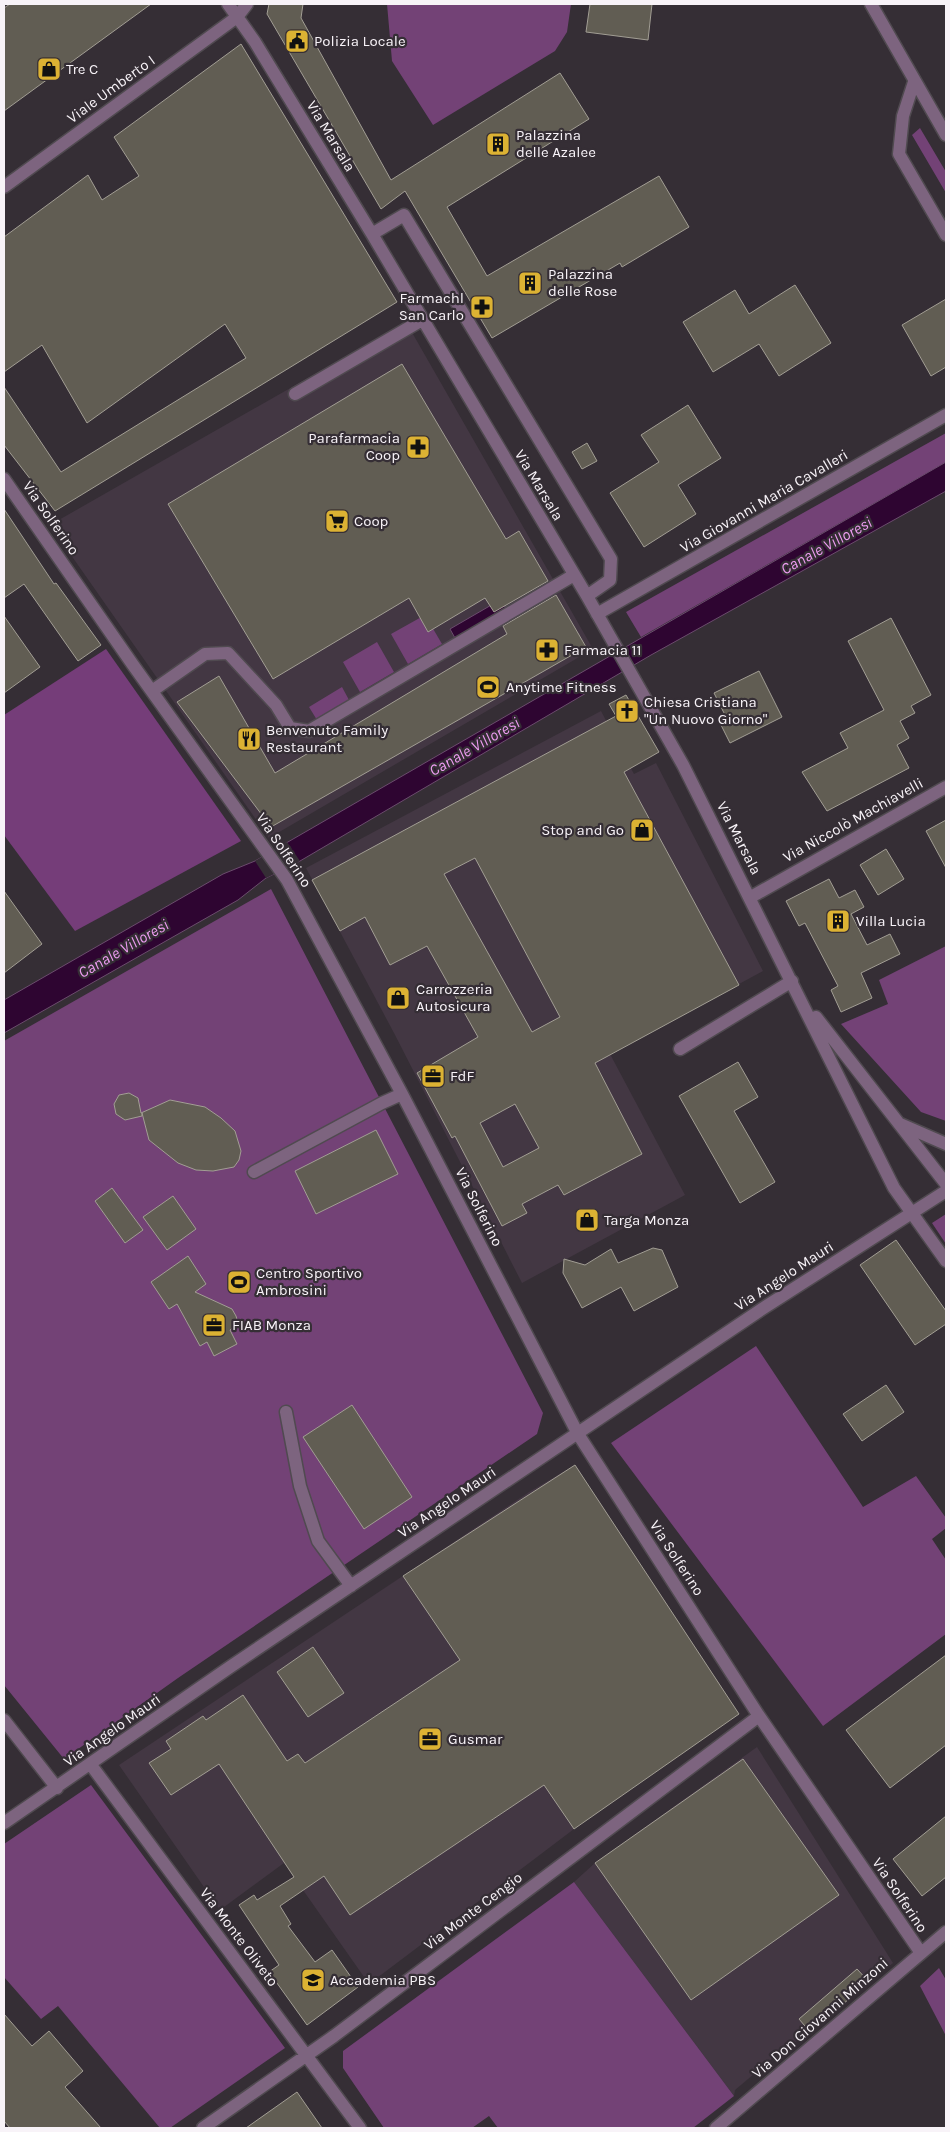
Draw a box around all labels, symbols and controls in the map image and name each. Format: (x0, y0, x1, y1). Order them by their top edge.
public building icon: Polizia Locale (284, 28, 310, 54)
place label: Polizia Locale (314, 32, 406, 50)
street label: Viale Umberto I (64, 51, 158, 127)
shop icon: Tre C (36, 56, 62, 82)
place label: Tre C (66, 60, 98, 78)
street label: Via Marsala (303, 97, 359, 175)
place label: Palazzina delle Azalee (516, 126, 596, 161)
building icon: Palazzina delle Azalee (485, 131, 511, 157)
place label: Palazzina delle Rose (548, 265, 617, 300)
building icon: Palazzina delle Rose (517, 270, 543, 296)
place label: Farmachl San Carlo (399, 289, 464, 324)
pharmacy icon: Farmachl San Carlo (469, 294, 495, 320)
place label: Parafarmacia Coop (308, 429, 400, 464)
pharmacy icon: Parafarmacia Coop (405, 434, 431, 460)
street label: Via Giovanni Maria Cavalleri (677, 445, 851, 557)
street label: Via Marsala (511, 446, 567, 524)
street label: Via Solferino (19, 478, 83, 558)
supermarket icon: Coop (324, 508, 350, 534)
place label: Coop (354, 512, 388, 530)
water label: Canale Villoresi (777, 512, 875, 578)
pharmacy icon: Farmacia 11 (534, 637, 560, 663)
place label: Farmacia 11 (564, 641, 641, 659)
sports icon: Anytime Fitness (475, 674, 501, 700)
place label: Anytime Fitness (506, 678, 617, 696)
place label: Chiesa Cristiana "Un Nuovo Giorno" (644, 693, 768, 728)
church icon: Chiesa Cristiana "Un Nuovo Giorno" (614, 698, 640, 724)
water label: Canale Villoresi (425, 713, 523, 780)
place label: Benvenuto Family Restaurant (266, 721, 388, 756)
restaurant icon: Benvenuto Family Restaurant (236, 726, 262, 752)
street label: Via Niccolò Machiavelli (780, 774, 926, 866)
street label: Via Marsala (713, 798, 765, 878)
street label: Via Solferino (252, 809, 316, 891)
shop icon: Stop and Go (629, 817, 655, 843)
place label: Stop and Go (541, 821, 624, 839)
building icon: Villa Lucia (825, 908, 851, 934)
place label: Villa Lucia (856, 912, 926, 930)
water label: Canale Villoresi (74, 915, 172, 982)
place label: Carrozzeria Autosicura (416, 980, 493, 1015)
shop icon: Carrozzeria Autosicura (385, 985, 411, 1011)
office icon: FdF (420, 1063, 446, 1089)
place label: FdF (450, 1067, 474, 1085)
street label: Via Solferino (451, 1165, 507, 1249)
shop icon: Targa Monza (574, 1207, 600, 1233)
place label: Targa Monza (604, 1211, 689, 1229)
street label: Via Angelo Mauri (731, 1237, 837, 1315)
place label: Centro Sportivo Ambrosini (256, 1264, 362, 1299)
sports icon: Centro Sportivo Ambrosini (226, 1269, 252, 1295)
office icon: FIAB Monza (201, 1312, 227, 1338)
place label: FIAB Monza (232, 1316, 311, 1334)
street label: Via Angelo Mauri (395, 1463, 499, 1541)
street label: Via Solferino (646, 1517, 708, 1599)
street label: Via Angelo Mauri (60, 1690, 164, 1770)
office icon: Gusmar (417, 1726, 443, 1752)
place label: Gusmar (448, 1730, 503, 1748)
street label: Via Solferino (868, 1854, 932, 1936)
street label: Via Monte Cengio (420, 1868, 526, 1954)
street label: Via Monte Oliveto (196, 1884, 282, 1990)
street label: Via Don Giovanni Minzoni (748, 1954, 892, 2082)
school or university icon: Accademia PBS (300, 1967, 326, 1993)
place label: Accademia PBS (330, 1971, 436, 1989)

